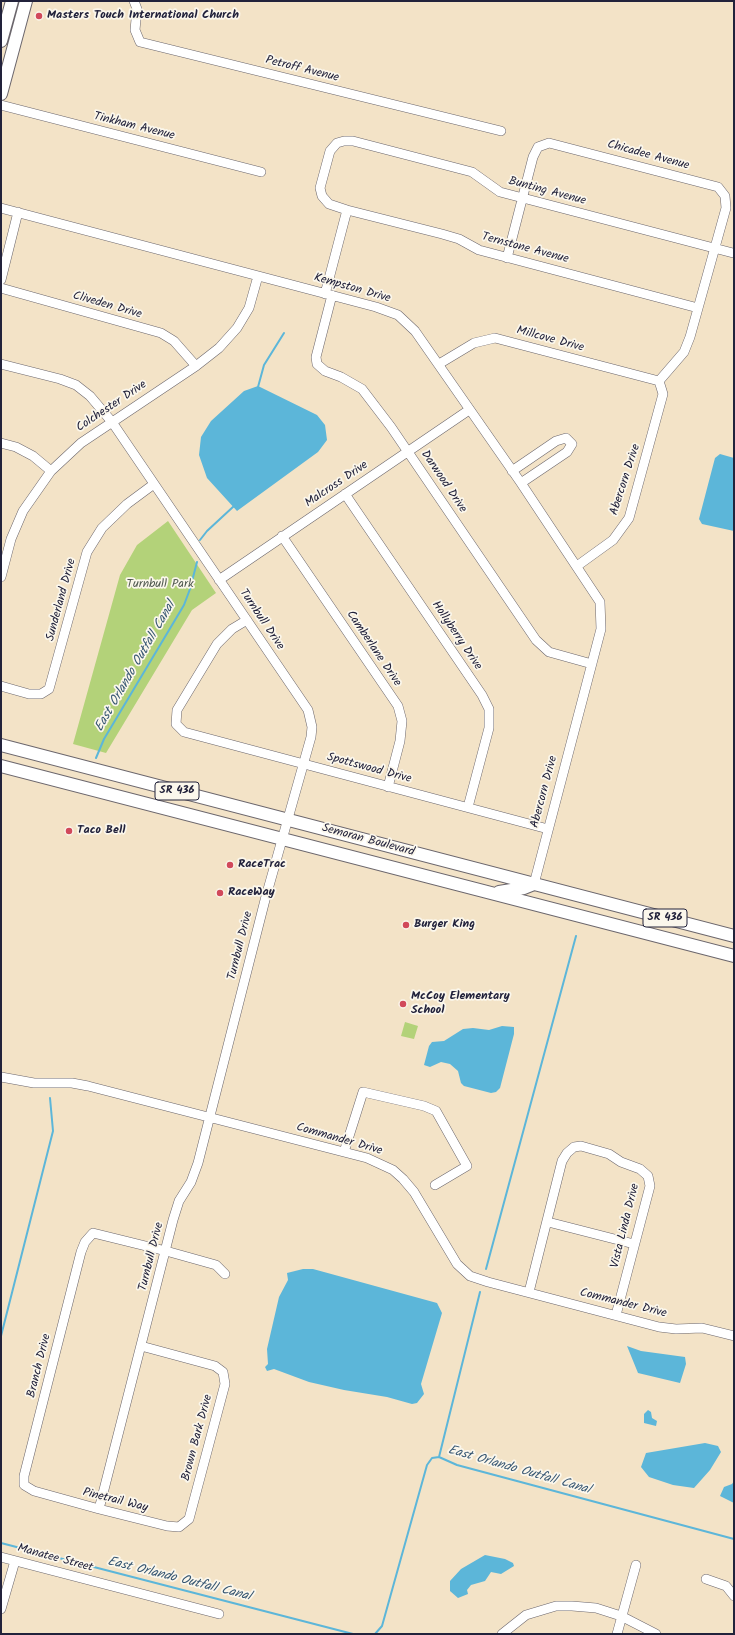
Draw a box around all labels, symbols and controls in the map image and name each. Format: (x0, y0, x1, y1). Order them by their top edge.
place label: Masters Touch International Church (47, 9, 239, 23)
marker: Masters Touch International Church (34, 11, 44, 21)
street label: Petroff Avenue (264, 54, 340, 86)
street label: Tinkham Avenue (92, 110, 176, 144)
street label: Chicadee Avenue (605, 138, 691, 174)
street label: Bunting Avenue (507, 175, 587, 209)
street label: Ternstone Avenue (480, 230, 570, 268)
street label: Kempston Drive (312, 271, 392, 307)
street label: Cliveden Drive (71, 289, 143, 323)
street label: Millcove Drive (515, 324, 585, 356)
street label: Colchester Drive (74, 378, 150, 436)
street label: Abercorn Drive (608, 443, 644, 517)
street label: Darwood Drive (417, 448, 469, 516)
street label: Malcross Drive (303, 459, 371, 511)
street label: Sunderland Drive (44, 557, 80, 643)
park label: Turnbull Park (126, 578, 194, 592)
street label: Turnbull Drive (235, 587, 287, 653)
water label: East Orlando Outfall Canal (92, 599, 180, 735)
street label: Hollyberry Drive (428, 599, 484, 673)
street label: Camberlane Drive (342, 608, 404, 690)
street label: Spottswood Drive (325, 751, 413, 787)
street label: Abercorn Drive (528, 754, 562, 830)
road number: SR 436 (155, 782, 199, 800)
street label: Semoran Boulevard (320, 822, 416, 860)
place label: Taco Bell (77, 824, 125, 838)
marker: Taco Bell (64, 826, 74, 836)
place label: RaceTrac (238, 858, 286, 872)
marker: RaceTrac (225, 860, 235, 870)
place label: RaceWay (228, 886, 275, 900)
marker: RaceWay (215, 888, 225, 898)
road number: SR 436 (643, 909, 687, 927)
street label: Turnbull Drive (226, 910, 256, 982)
place label: Burger King (414, 918, 475, 932)
marker: Burger King (401, 920, 411, 930)
place label: McCoy Elementary School (411, 990, 510, 1018)
marker: McCoy Elementary School (398, 999, 408, 1009)
street label: Commander Drive (294, 1121, 384, 1159)
street label: Vista Linda Drive (609, 1182, 643, 1270)
street label: Turnbull Drive (137, 1221, 167, 1293)
street label: Commander Drive (578, 1286, 668, 1322)
street label: Branch Drive (25, 1333, 55, 1399)
street label: Brown Bark Drive (180, 1393, 216, 1483)
water label: East Orlando Outfall Canal (446, 1443, 592, 1499)
street label: Pinetrail Way (81, 1486, 149, 1516)
street label: Manatee Street (16, 1542, 94, 1576)
water label: East Orlando Outfall Canal (106, 1555, 252, 1605)

